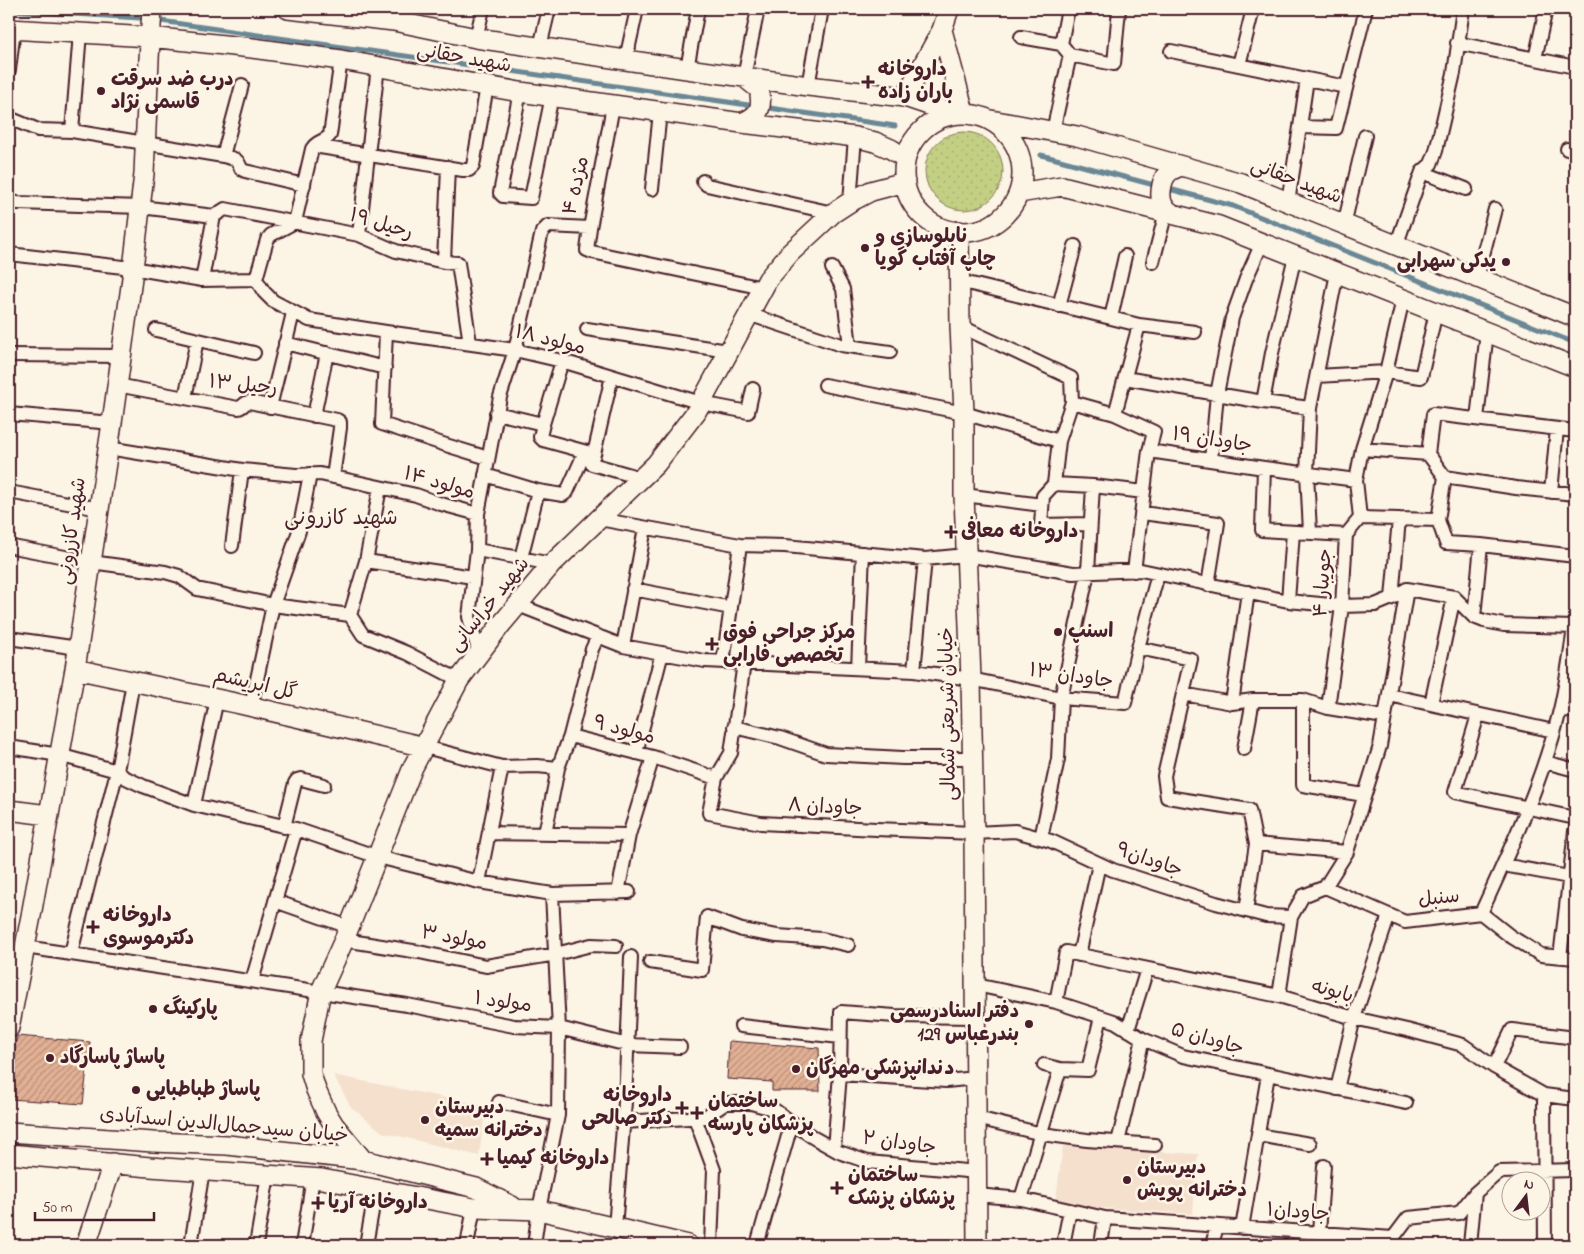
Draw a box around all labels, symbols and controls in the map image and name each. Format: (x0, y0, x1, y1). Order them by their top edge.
street label: شهید حقانی (414, 36, 514, 82)
place label: داروخانه باران زاده (878, 56, 953, 108)
place label: درب ضد سرقت قاسمی نژاد (111, 66, 234, 118)
marker: داروخانه باران زاده (862, 76, 874, 88)
marker: درب ضد سرقت قاسمی نژاد (95, 85, 107, 97)
street label: شهید حقانی (1246, 151, 1346, 213)
street label: مژده ۴ (556, 154, 598, 218)
street label: رحیل ۱۹ (346, 202, 416, 248)
place label: نابلوسازی و چاپ آفتاب گویا (873, 223, 996, 275)
marker: نابلوسازی و چاپ آفتاب گویا (859, 242, 871, 254)
place label: یدکی سهرابی (1397, 248, 1496, 277)
marker: یدکی سهرابی (1500, 256, 1512, 268)
street label: مولود ۱۸ (512, 318, 588, 364)
street label: رحیل ۱۳ (207, 368, 279, 404)
street label: جاودان ۱۹ (1170, 420, 1254, 462)
street label: مولود ۱۴ (400, 460, 478, 508)
street label: شهید کازرونی (51, 475, 95, 587)
district label: شهید کازرونی (284, 504, 398, 534)
place label: داروخانه معافی (961, 516, 1078, 547)
marker: داروخانه معافی (945, 526, 957, 538)
street label: جویبار ۴ (1307, 548, 1341, 618)
street label: شهید خراسانی (443, 551, 537, 659)
place label: اسنپ (1068, 618, 1113, 647)
place label: مرکز جراحی فوق تخصصی فارابی (723, 619, 855, 671)
marker: اسنپ (1052, 626, 1064, 638)
street label: خیابان شریعتی شمالی (933, 627, 965, 801)
marker: مرکز جراحی فوق تخصصی فارابی (705, 637, 719, 651)
street label: جاودان ۱۳ (1027, 657, 1115, 697)
street label: گل ابریشم (210, 661, 300, 709)
street label: مولود ۹ (590, 709, 658, 753)
street label: جاودان ۸ (787, 792, 863, 824)
street label: جاودان۹ (1112, 836, 1186, 886)
street label: سنبل (1417, 882, 1461, 916)
place label: داروخانه دکترموسوی (103, 902, 194, 954)
street label: مولود ۳ (418, 919, 490, 959)
marker: داروخانه دکترموسوی (87, 921, 99, 933)
street label: بابونه (1307, 972, 1357, 1012)
street label: مولود ۱ (472, 985, 534, 1021)
place label: پارکینگ (163, 995, 218, 1024)
place label: دفتر اسنادرسمی 129 بندرعباس (890, 998, 1019, 1050)
marker: پارکینگ (147, 1003, 159, 1015)
street label: جاودان ۵ (1167, 1016, 1247, 1064)
marker: دفتر اسنادرسمی 129 بندرعباس (1023, 1018, 1035, 1030)
place label: پاساژ پاسارگاد (60, 1044, 165, 1073)
marker: پاساژ پاسارگاد (44, 1052, 56, 1064)
place label: دندانپزشکی مهرگان (806, 1055, 954, 1084)
marker: دندانپزشکی مهرگان (790, 1063, 802, 1075)
place label: پاساژ طباطبایی (146, 1076, 260, 1105)
place label: داروخانه دکتر صالحی (581, 1082, 672, 1134)
marker: پاساژ طباطبایی (130, 1084, 142, 1096)
place label: ساختمان پزشکان پارسه (708, 1088, 814, 1140)
place label: دبیرستان دخترانه سمیه (435, 1094, 543, 1146)
street label: خیابان سیدجمال‌الدین اسدآبادی (98, 1101, 350, 1151)
marker: داروخانه دکتر صالحی (676, 1102, 688, 1114)
marker: ساختمان پزشکان پارسه (690, 1106, 704, 1120)
marker: دبیرستان دخترانه سمیه (419, 1114, 431, 1126)
street label: جاودان ۲ (860, 1124, 938, 1164)
place label: داروخانه کیمیا (497, 1145, 609, 1174)
marker: داروخانه کیمیا (481, 1153, 493, 1165)
place label: دبیرستان دخترانه پویش (1137, 1154, 1247, 1206)
place label: ساختمان پزشکان پزشک (848, 1162, 955, 1214)
north arrow (1502, 1172, 1552, 1222)
marker: دبیرستان دخترانه پویش (1121, 1174, 1133, 1186)
text: N (1522, 1174, 1536, 1196)
marker: ساختمان پزشکان پزشک (830, 1181, 844, 1195)
scale bar (35, 1189, 154, 1221)
place label: داروخانه آریا (328, 1189, 428, 1218)
street label: جاودان۱ (1266, 1196, 1330, 1230)
text: 50 m (42, 1197, 73, 1219)
marker: داروخانه آریا (312, 1197, 324, 1209)

